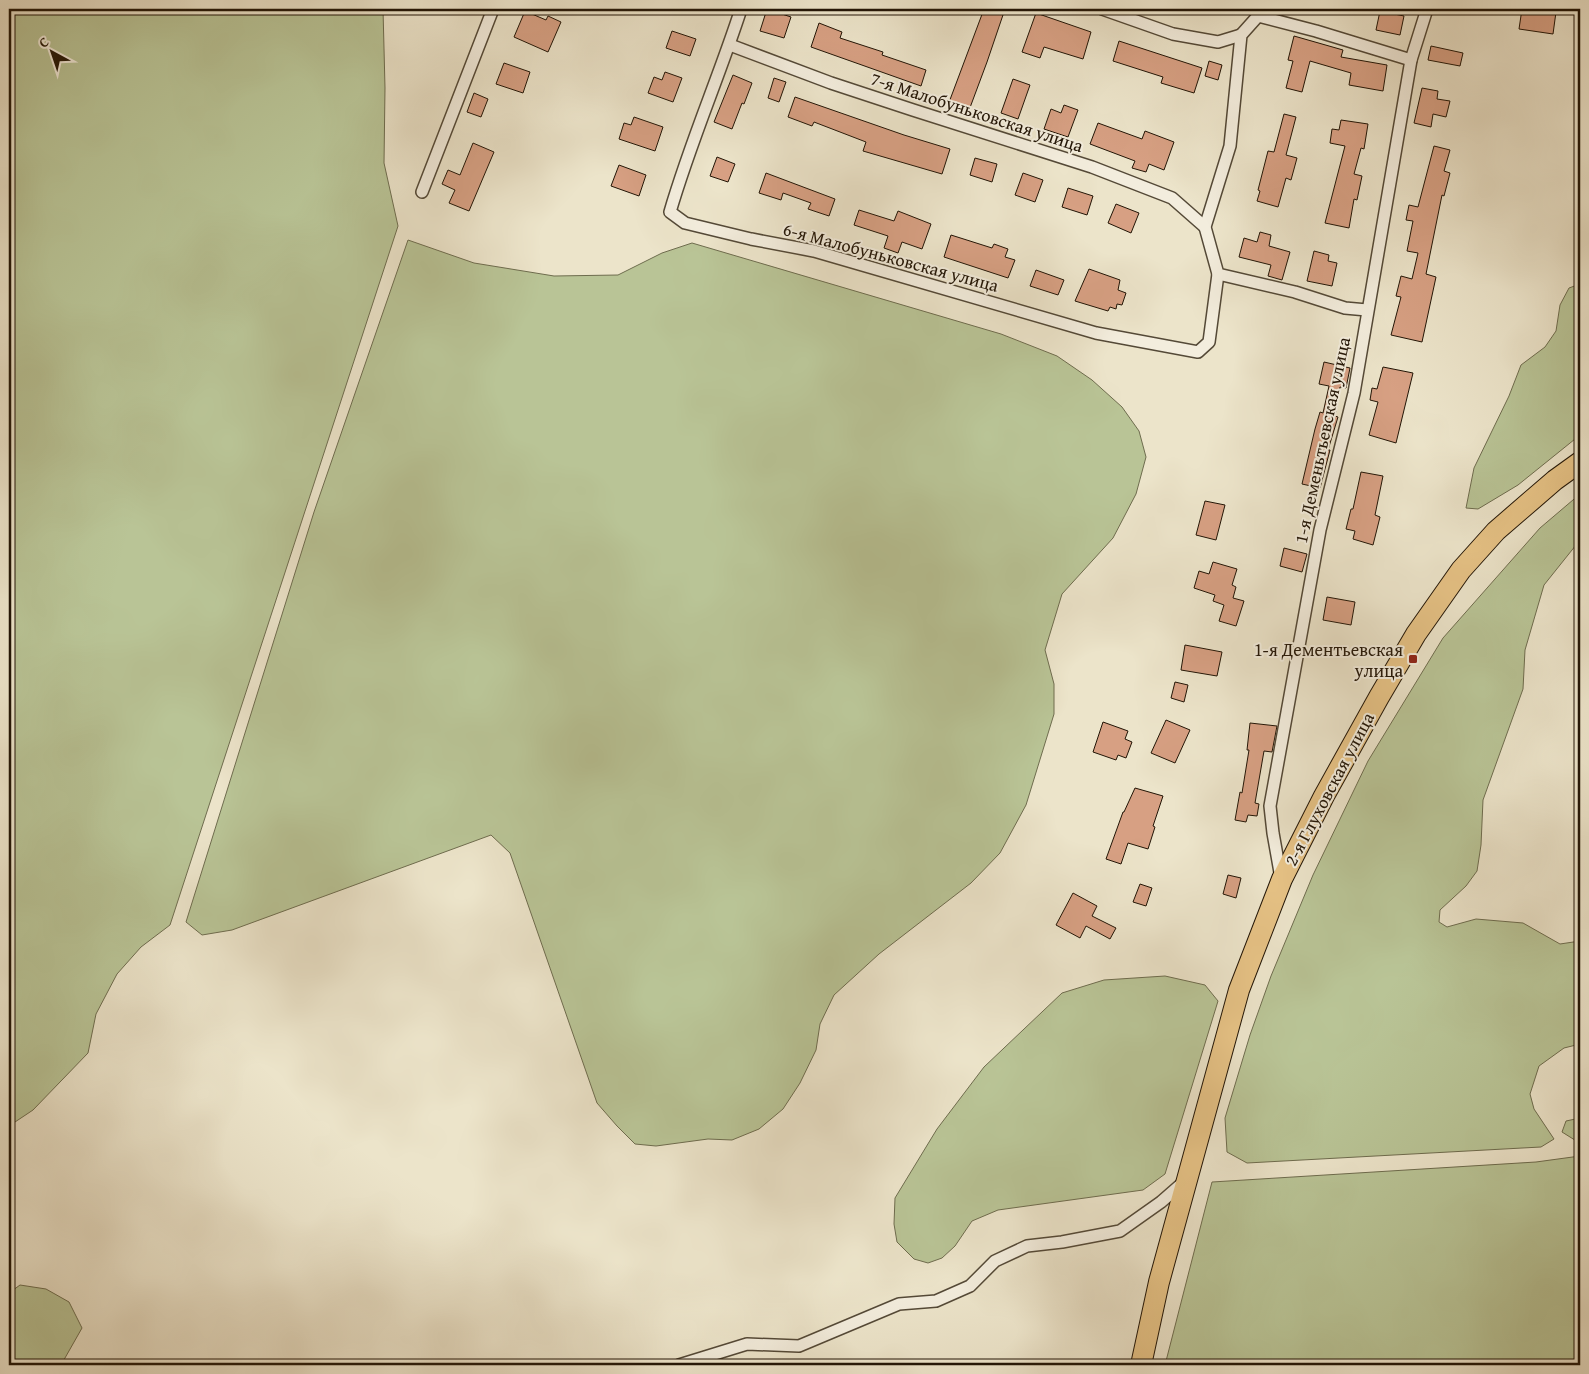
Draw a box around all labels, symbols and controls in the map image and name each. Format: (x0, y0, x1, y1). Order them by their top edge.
north arrow (28, 28, 78, 78)
text: С (34, 32, 53, 52)
street label: 7-я Малобуньковская улица (867, 65, 1087, 159)
street label: 6-я Малобуньковская улица (780, 215, 1002, 299)
street label: 1-я Деменьтьевская улица (1287, 334, 1357, 546)
place label: 1-я Дементьевская улица (1254, 636, 1403, 684)
marker: 1-я Дементьевская улица (1407, 653, 1419, 665)
street label: 2-я Глуховская улица (1277, 707, 1381, 871)

